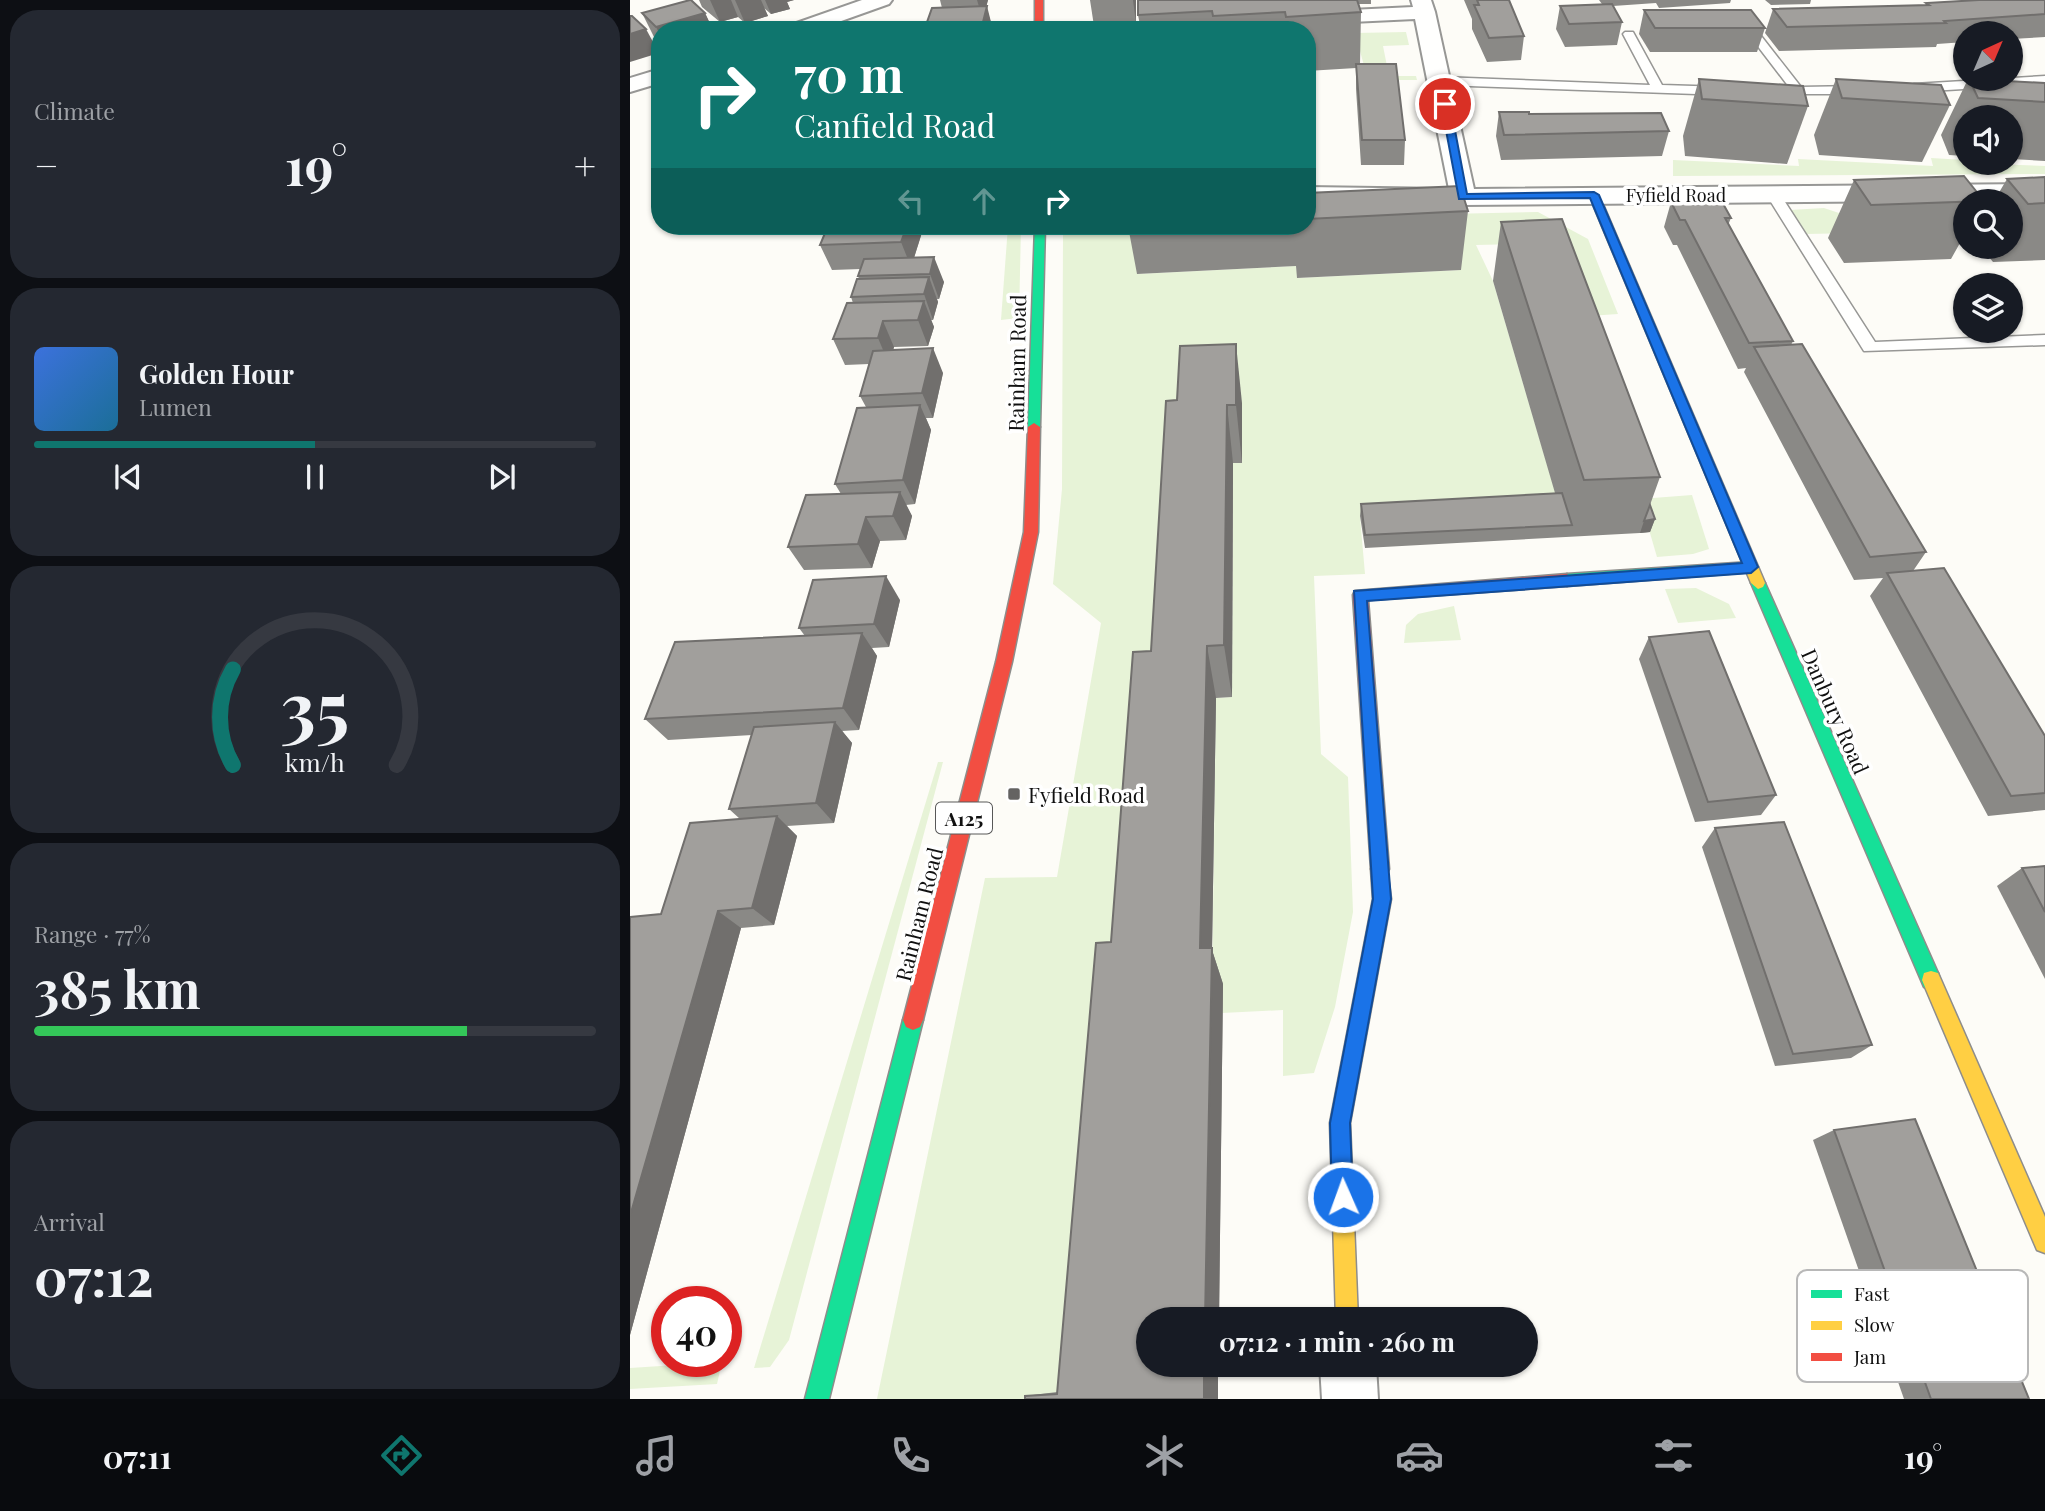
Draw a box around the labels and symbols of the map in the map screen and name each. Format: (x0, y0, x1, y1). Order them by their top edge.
north arrow (1953, 21, 2023, 91)
pin (1415, 74, 1475, 134)
street label: Fyfield Road (1626, 183, 1727, 207)
street label: Rainham Road (1001, 294, 1031, 432)
street label: Danbury Road (1796, 644, 1876, 778)
place label: Fyfield Road (1028, 780, 1145, 808)
marker: Fyfield Road (1006, 786, 1022, 802)
road number: A125 (936, 803, 992, 834)
street label: Rainham Road (888, 844, 948, 984)
position arrow (1306, 1160, 1380, 1234)
legend (1797, 1270, 2028, 1382)
text: Fast (1854, 1280, 1890, 1306)
speed limit sign: 40 (651, 1286, 742, 1377)
text: Slow (1854, 1311, 1895, 1337)
text: Jam (1853, 1343, 1886, 1369)

